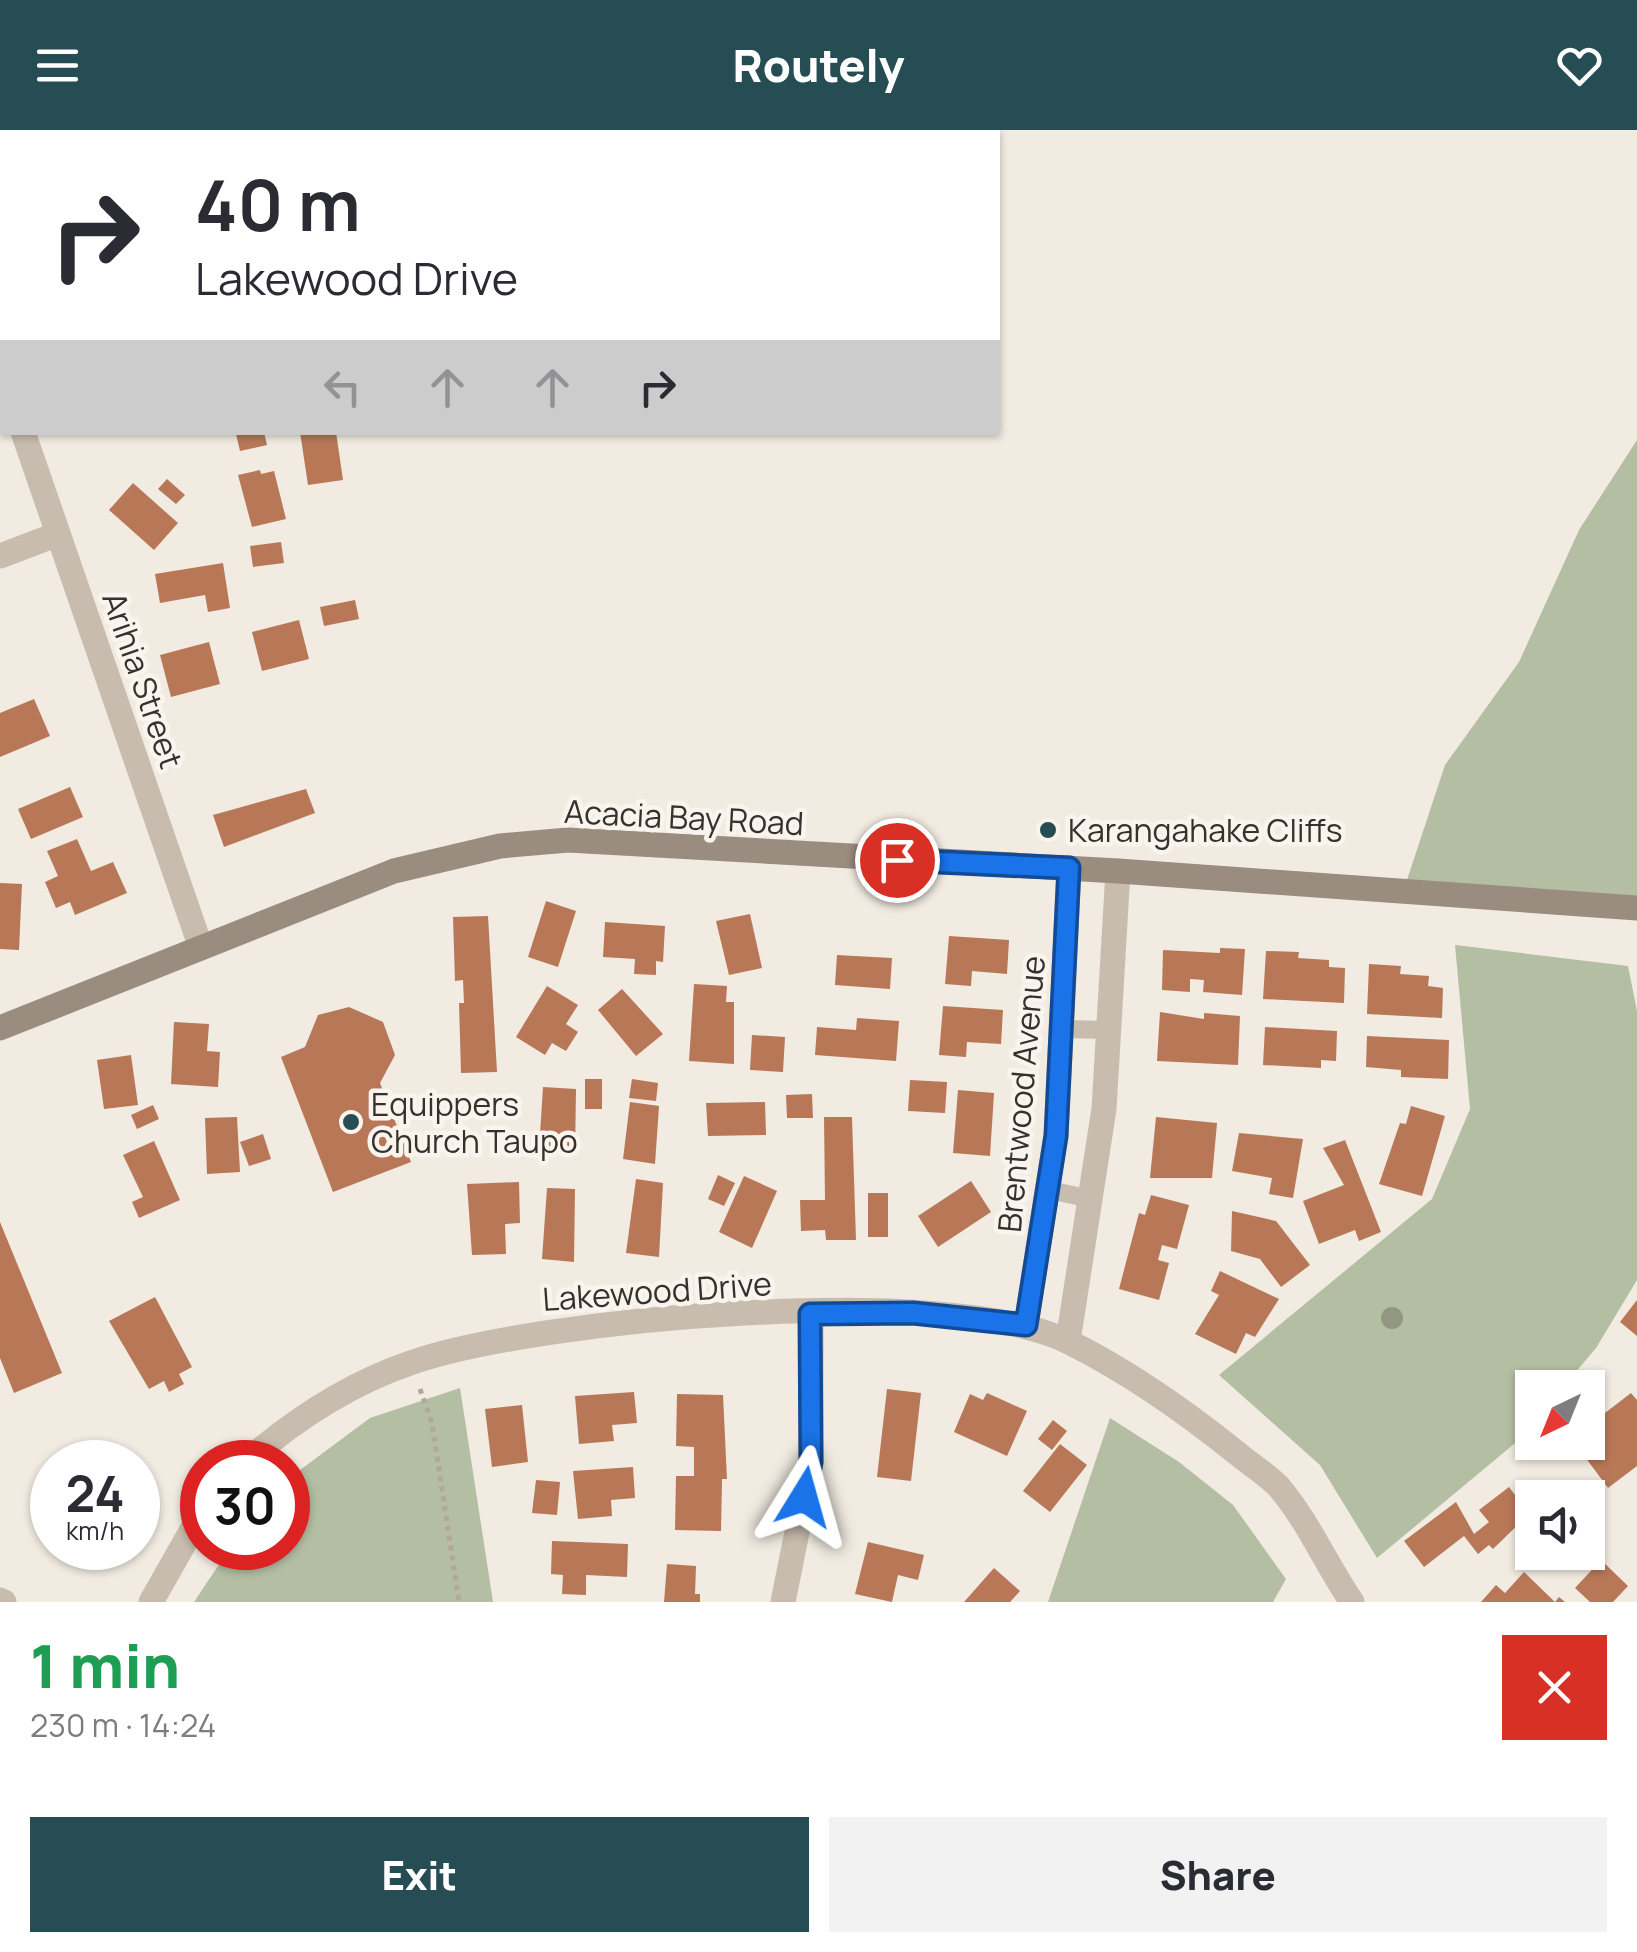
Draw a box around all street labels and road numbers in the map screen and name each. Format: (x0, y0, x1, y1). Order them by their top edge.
street label: Arihia Street (92, 586, 194, 774)
street label: Acacia Bay Road (563, 789, 805, 845)
street label: Brentwood Avenue (987, 954, 1055, 1234)
street label: Lakewood Drive (541, 1261, 773, 1321)

